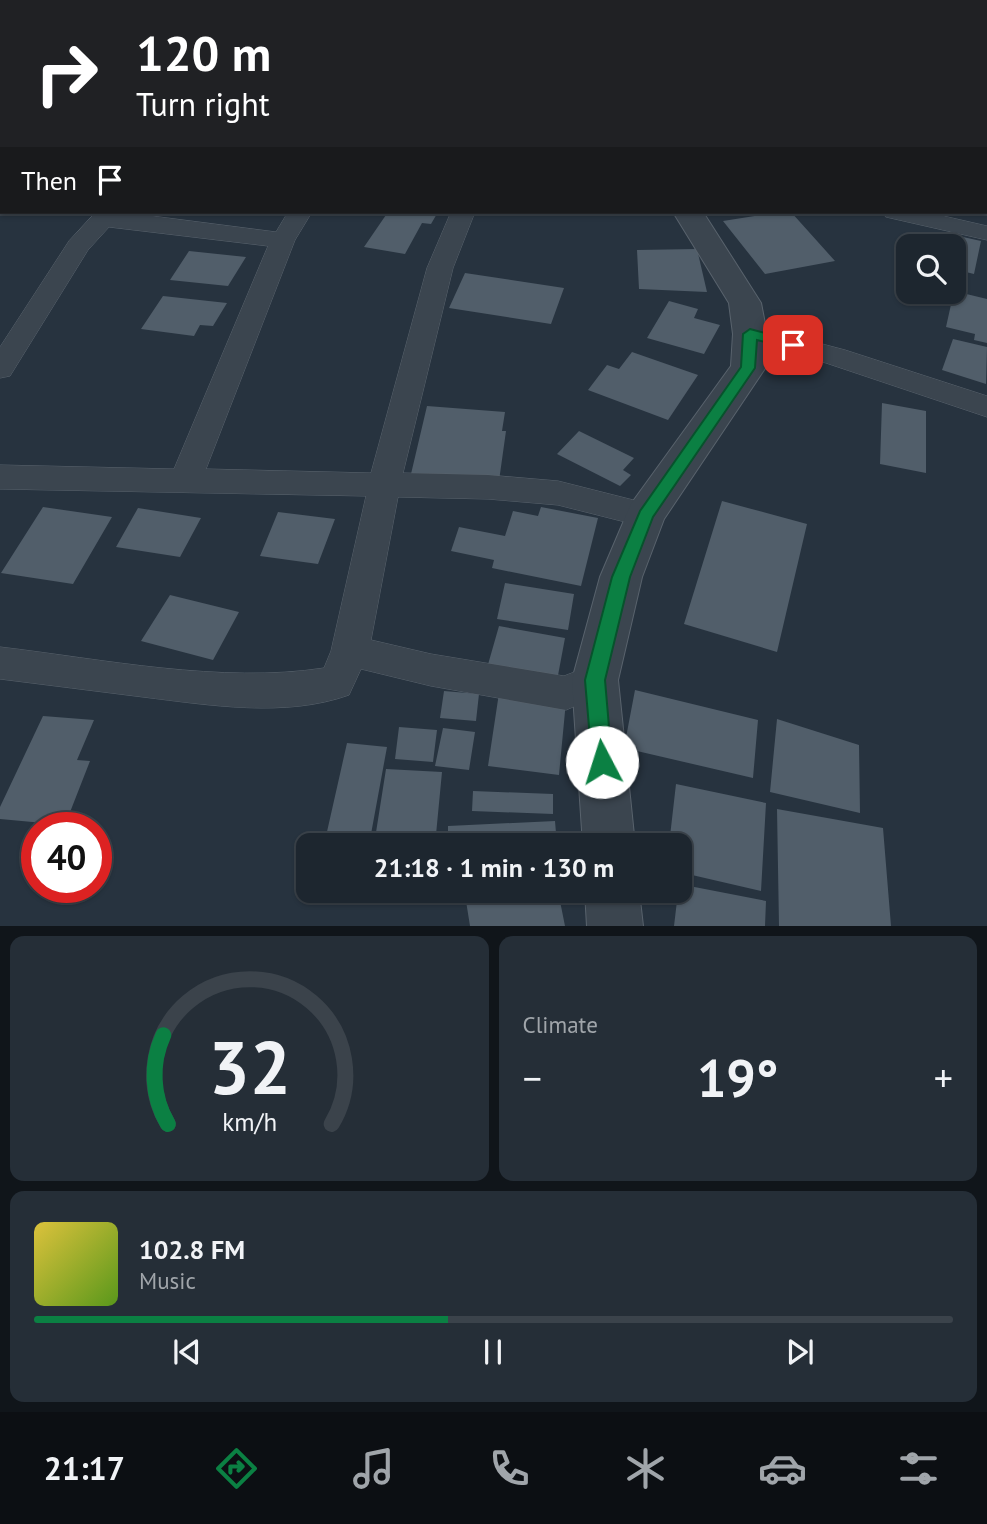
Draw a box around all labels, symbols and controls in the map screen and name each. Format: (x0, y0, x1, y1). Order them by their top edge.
text: 120 m (136, 21, 271, 85)
icon: right (21, 28, 112, 119)
text: Turn right (136, 83, 270, 125)
icon: arrive (91, 161, 129, 199)
text: Then (21, 164, 77, 197)
map controls (896, 234, 966, 304)
button: search (896, 234, 966, 304)
pin (763, 315, 823, 375)
icon: arrive (774, 326, 812, 364)
position arrow (565, 725, 639, 799)
speed limit sign: 40 (21, 812, 112, 903)
text: 21:18 · 1 min · 130 m (374, 851, 614, 884)
text: Climate (523, 1010, 598, 1039)
text: 32 (208, 1021, 291, 1115)
text: 19° (697, 1044, 779, 1111)
text: − (523, 1053, 542, 1102)
text: + (934, 1053, 953, 1102)
text: km/h (222, 1106, 277, 1138)
text: 102.8 FM (139, 1233, 245, 1266)
text: Music (139, 1266, 196, 1295)
icon: previous (168, 1333, 206, 1371)
icon: pause (474, 1333, 512, 1371)
icon: next (781, 1333, 819, 1371)
icon: directions (212, 1444, 261, 1493)
icon: music (349, 1444, 398, 1493)
icon: phone (485, 1444, 534, 1493)
icon: climate (621, 1444, 670, 1493)
icon: car (758, 1444, 807, 1493)
icon: filters (894, 1444, 943, 1493)
text: 21:17 (44, 1447, 125, 1489)

